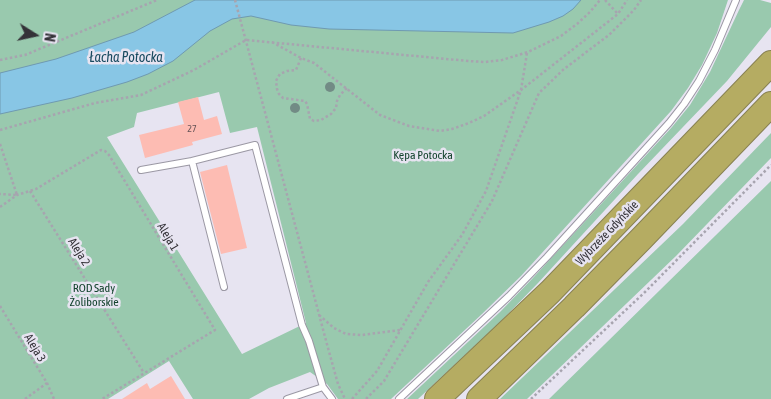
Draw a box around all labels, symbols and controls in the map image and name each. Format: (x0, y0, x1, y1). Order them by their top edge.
north arrow (10, 10, 60, 60)
text: N (41, 32, 58, 43)
water label: Łacha Potocka (89, 50, 163, 66)
house number: 27 (187, 123, 197, 135)
park label: Kępa Potocka (393, 148, 453, 162)
street label: Wybrzeże Gdyńskie (573, 198, 641, 268)
street label: Aleja 1 (154, 220, 182, 254)
street label: Aleja 2 (65, 235, 93, 269)
park label: ROD Sady Żoliborskie (69, 281, 119, 309)
street label: Aleja 3 (21, 331, 49, 365)

